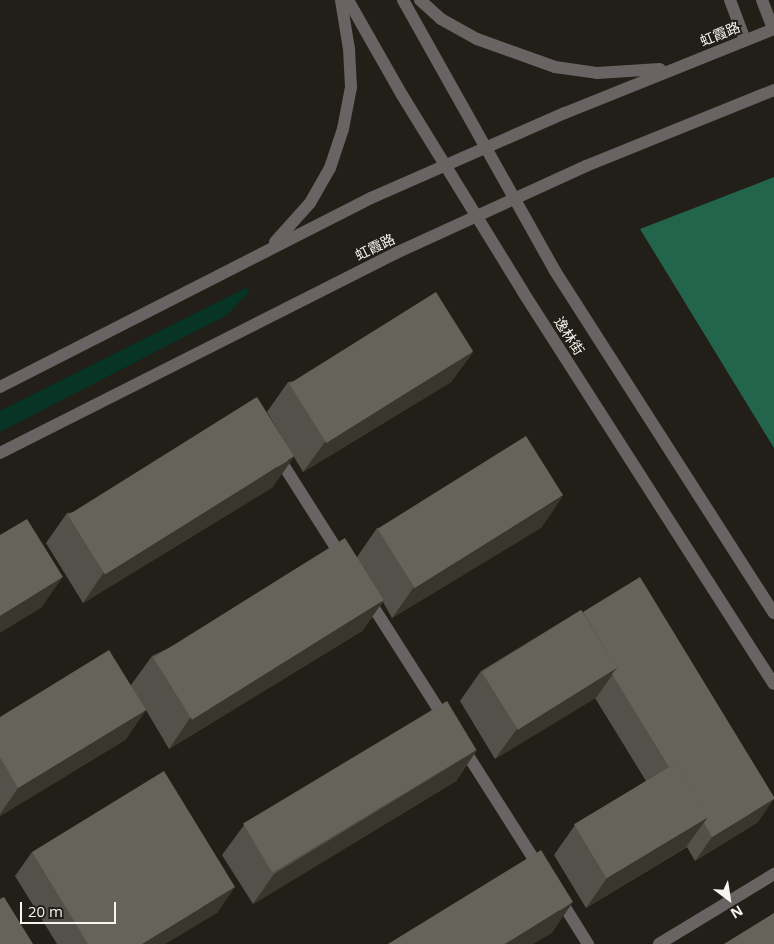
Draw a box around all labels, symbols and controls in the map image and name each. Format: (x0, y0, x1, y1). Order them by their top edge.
street label: 虹霞路 (697, 18, 743, 50)
street label: 虹霞路 (352, 230, 398, 264)
street label: 逸林街 (551, 314, 587, 358)
north arrow (704, 874, 754, 924)
scale bar (22, 892, 119, 924)
text: 20 m (28, 901, 63, 921)
text: N (727, 901, 747, 923)

